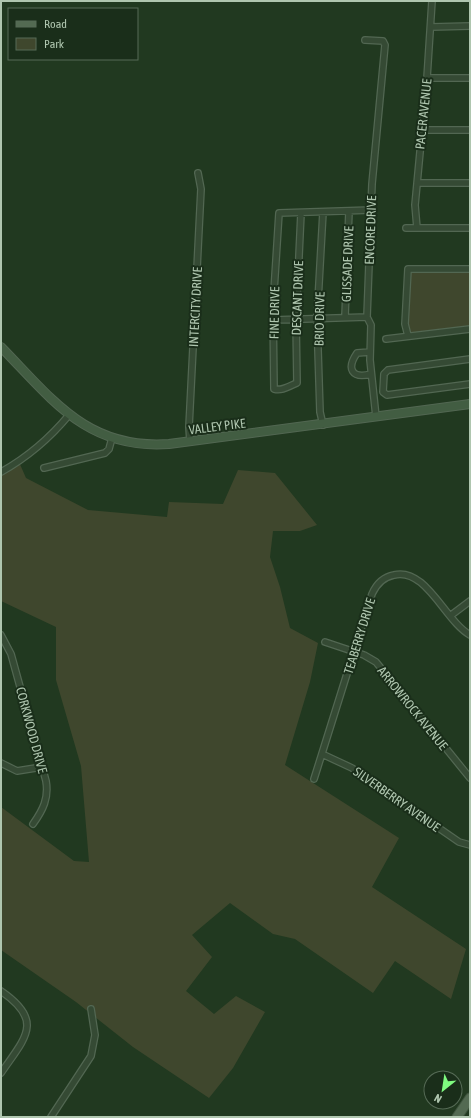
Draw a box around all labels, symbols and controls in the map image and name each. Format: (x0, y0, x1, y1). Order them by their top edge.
legend (8, 8, 138, 60)
text: Road (44, 17, 67, 31)
text: Park (44, 37, 65, 51)
street label: PACER AVENUE (412, 78, 435, 150)
street label: ENCORE DRIVE (362, 195, 379, 265)
street label: GLISSADE DRIVE (339, 225, 356, 302)
street label: DESCANT DRIVE (289, 260, 306, 336)
street label: INTERCITY DRIVE (186, 266, 205, 347)
street label: FINE DRIVE (267, 286, 282, 339)
street label: BRIO DRIVE (312, 291, 327, 346)
street label: VALLEY PIKE (188, 416, 247, 437)
street label: TEABERRY DRIVE (341, 596, 378, 676)
street label: ARROWROCK AVENUE (374, 664, 451, 753)
street label: CORKWOOD DRIVE (13, 685, 50, 775)
street label: SILVERBERRY AVENUE (350, 764, 443, 835)
north arrow (423, 1070, 463, 1110)
text: N (432, 1092, 444, 1105)

